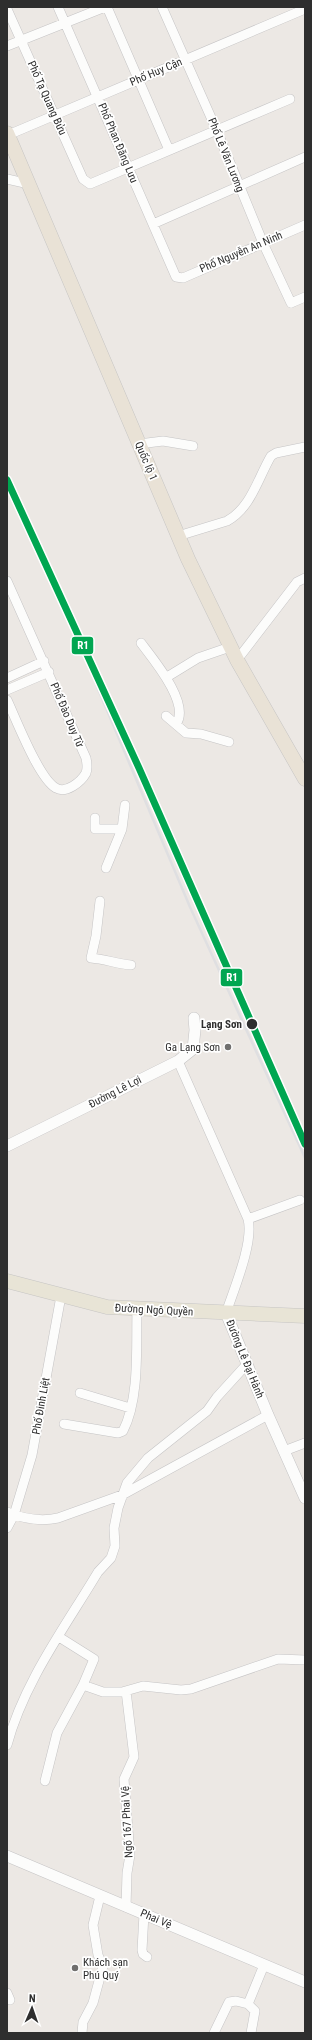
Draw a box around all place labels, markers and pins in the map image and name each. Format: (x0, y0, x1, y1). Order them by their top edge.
marker: Lạng Sơn (245, 1017, 259, 1031)
place label: Lạng Sơn (201, 1018, 242, 1031)
place label: Ga Lạng Sơn (165, 1041, 220, 1054)
marker: Ga Lạng Sơn (223, 1042, 233, 1052)
place label: Khách sạn Phú Quý (83, 1956, 128, 1982)
marker: Khách sạn Phú Quý (70, 1963, 80, 1973)

